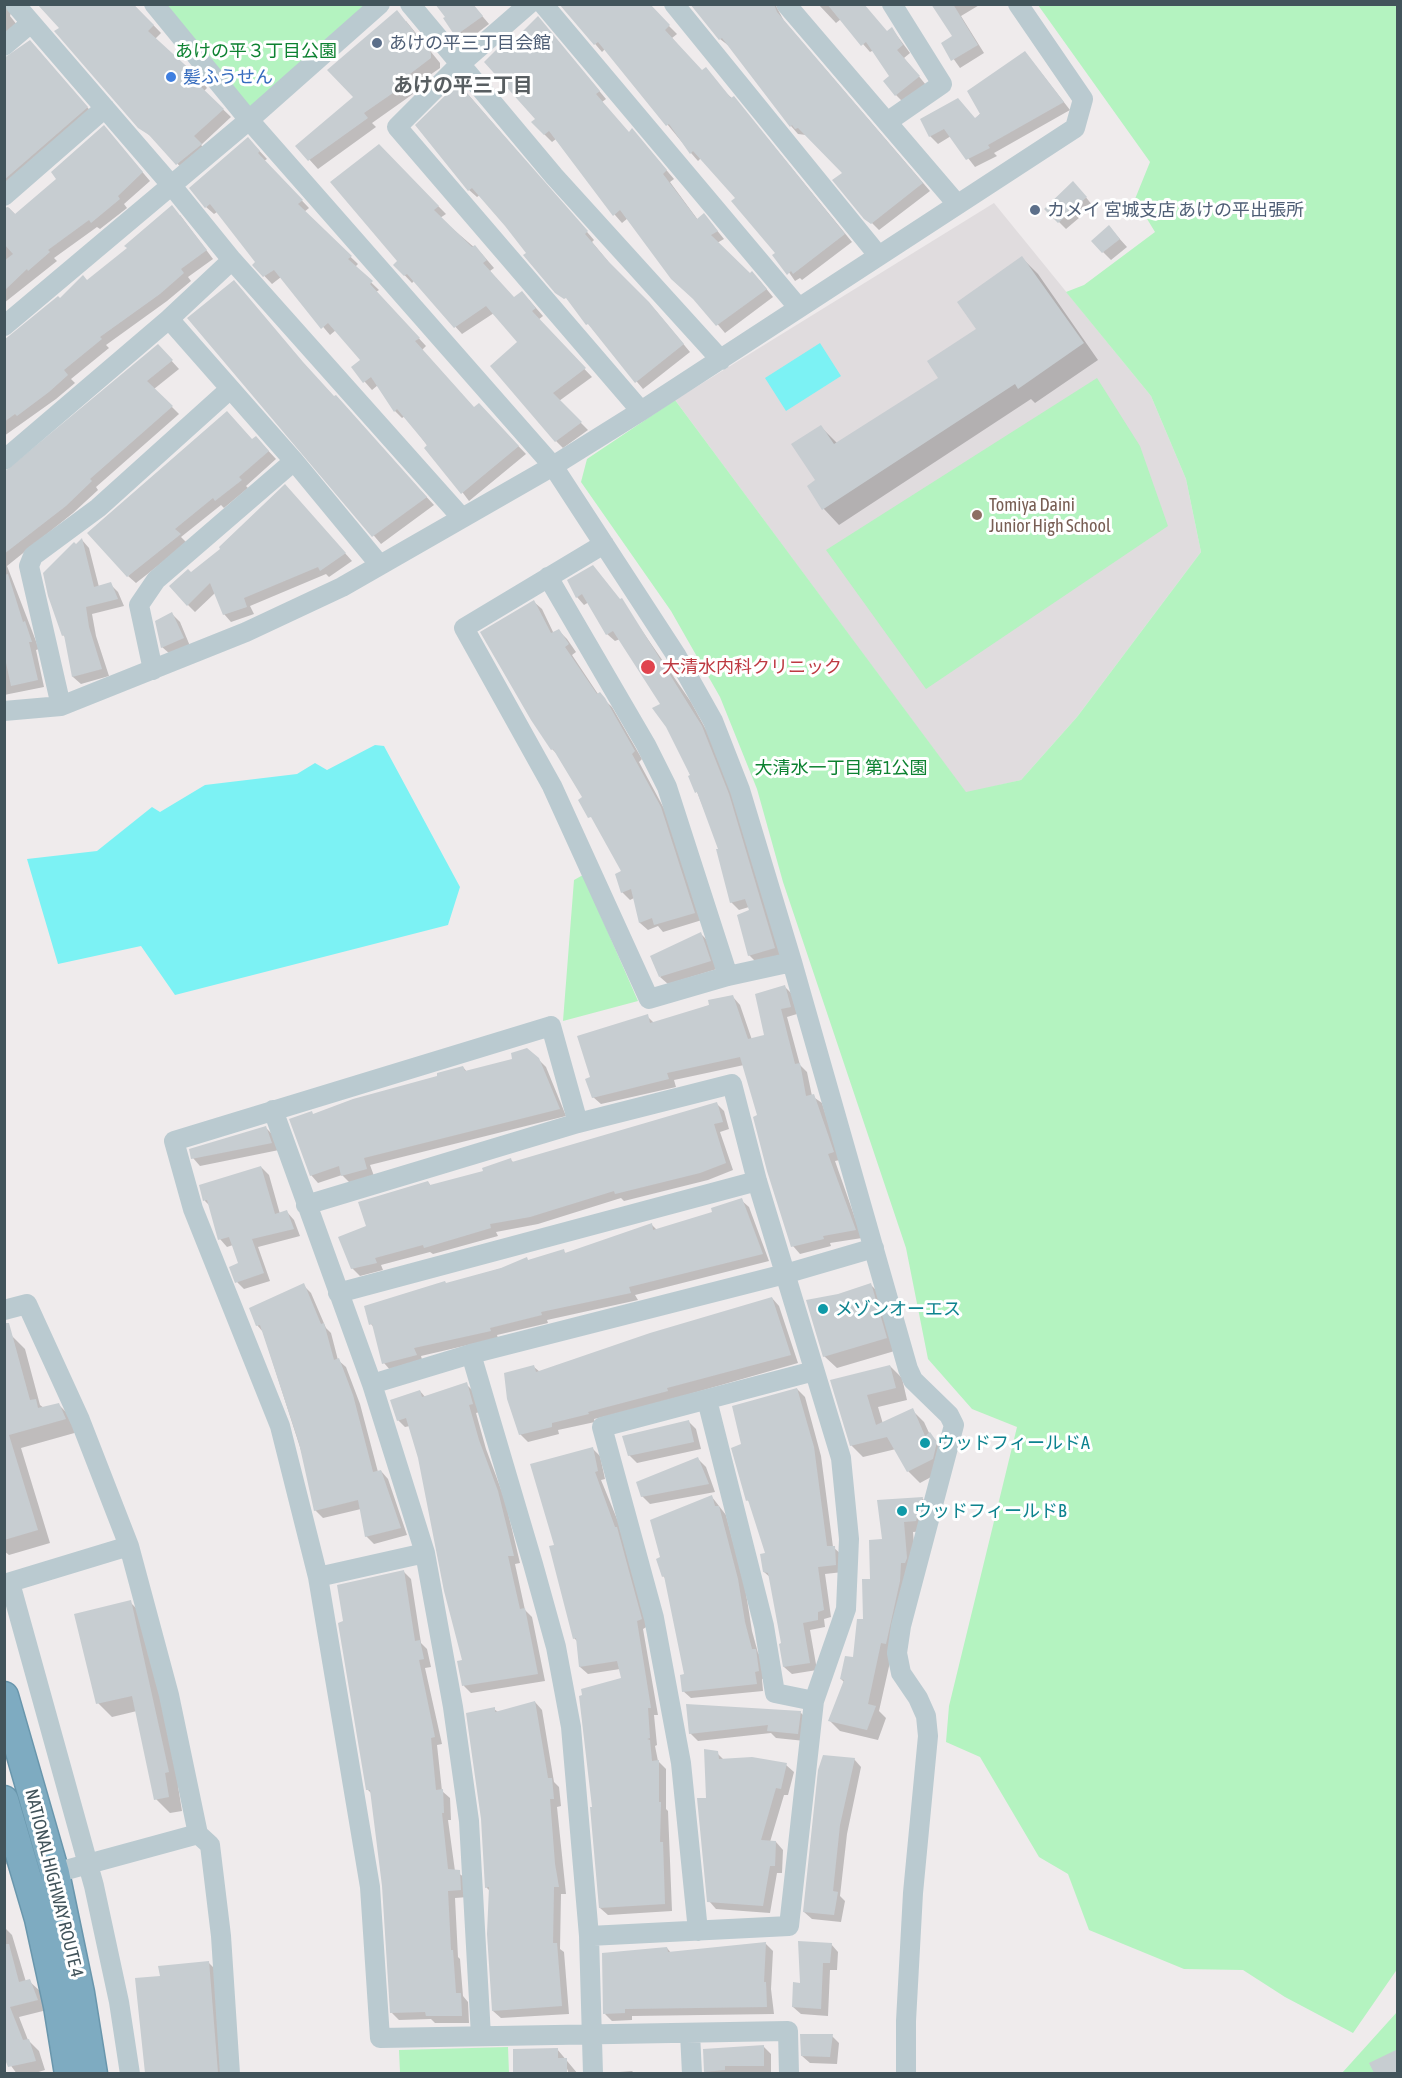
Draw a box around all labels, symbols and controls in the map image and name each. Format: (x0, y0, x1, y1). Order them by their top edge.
place label: あけの平三丁目会館 (389, 32, 551, 54)
marker: あけの平三丁目会館 (370, 36, 384, 50)
park label: あけの平３丁目公園 (175, 40, 337, 62)
place label: 髪ふうせん (183, 66, 273, 88)
marker: 髪ふうせん (164, 70, 178, 84)
district label: あけの平三丁目 (393, 74, 533, 98)
place label: カメイ 宮城支店 あけの平出張所 (1047, 199, 1304, 221)
marker: カメイ 宮城支店 あけの平出張所 (1028, 203, 1042, 217)
place label: Tomiya Daini Junior High School (989, 494, 1111, 536)
marker: Tomiya Daini Junior High School (970, 508, 984, 522)
place label: 大清水内科クリニック (662, 656, 842, 678)
marker: 大清水内科クリニック (639, 658, 657, 676)
park label: 大清水一丁目 第1公園 (755, 757, 927, 779)
place label: メゾンオーエス (835, 1298, 961, 1320)
marker: メゾンオーエス (816, 1302, 830, 1316)
place label: ウッドフィールドA (937, 1432, 1090, 1454)
marker: ウッドフィールドA (918, 1436, 932, 1450)
place label: ウッドフィールドB (914, 1500, 1067, 1522)
marker: ウッドフィールドB (895, 1504, 909, 1518)
street label: NATIONAL HIGHWAY ROUTE 4 (20, 1787, 88, 1979)

